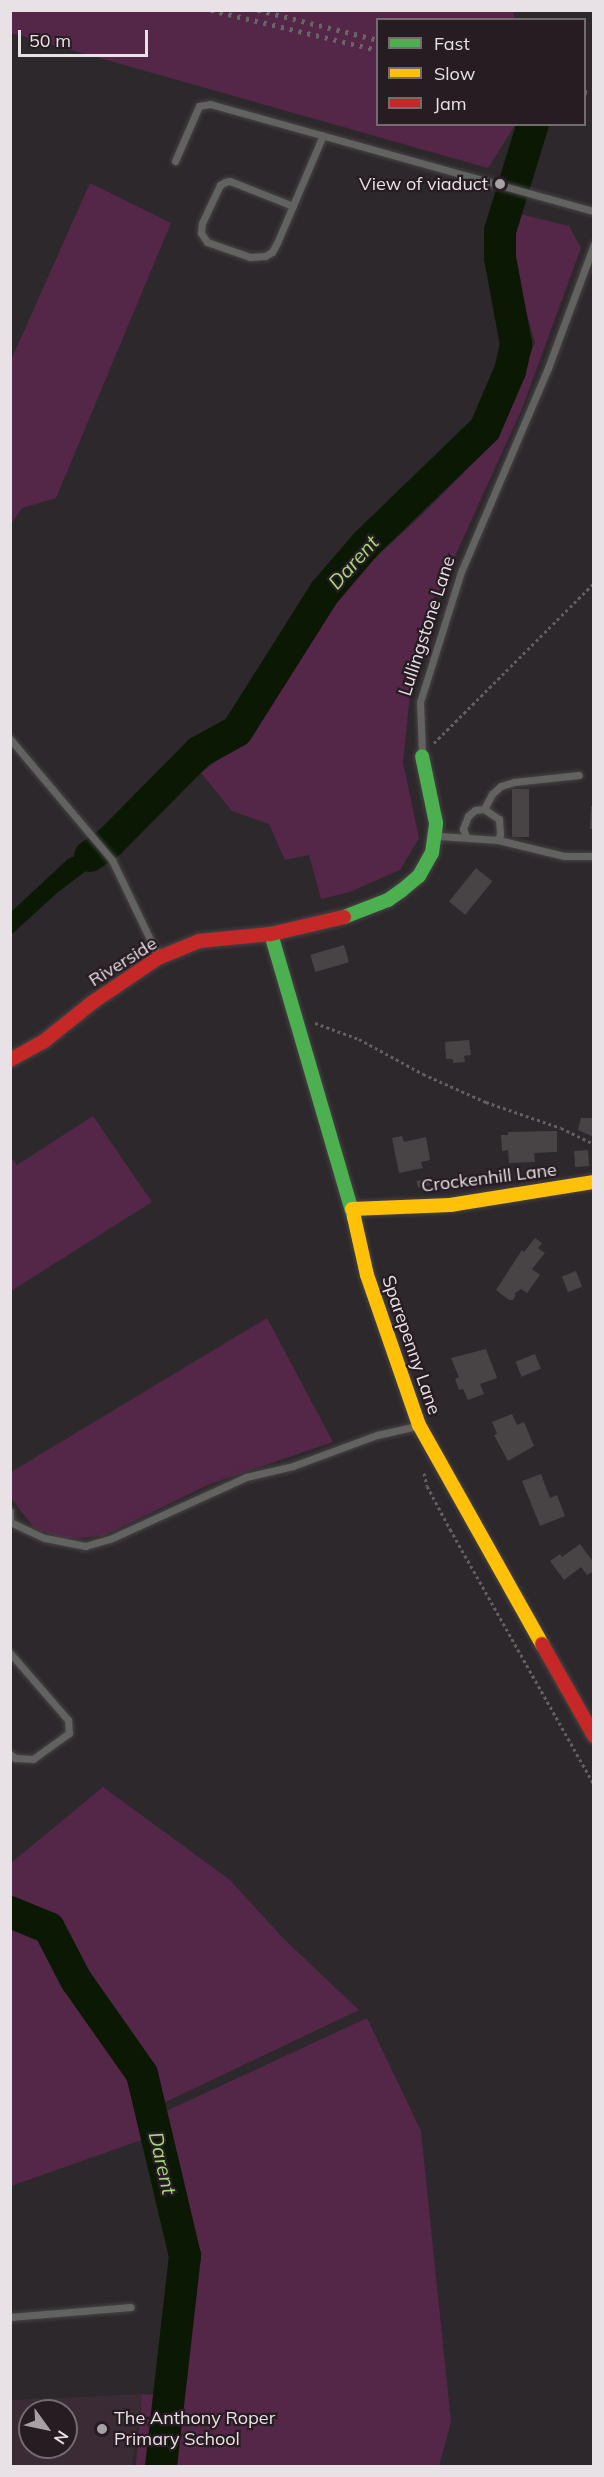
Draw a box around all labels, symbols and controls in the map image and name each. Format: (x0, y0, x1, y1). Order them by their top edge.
scale bar (21, 18, 152, 56)
legend (376, 18, 586, 126)
text: 50 m (29, 29, 71, 52)
text: Fast (434, 32, 470, 55)
text: Slow (434, 62, 475, 85)
text: Jam (434, 92, 467, 115)
place label: View of viaduct (359, 173, 488, 195)
marker: View of viaduct (493, 177, 507, 191)
water label: Darent (323, 530, 383, 594)
street label: Lullingstone Lane (394, 553, 460, 699)
street label: Riverside (85, 933, 161, 991)
street label: Crockenhill Lane (420, 1159, 558, 1197)
street label: Sparepenny Lane (377, 1273, 445, 1417)
water label: Darent (144, 2129, 182, 2197)
north arrow (18, 2399, 78, 2459)
place label: The Anthony Roper Primary School (114, 2408, 275, 2450)
marker: The Anthony Roper Primary School (95, 2422, 109, 2436)
text: N (50, 2427, 73, 2448)

